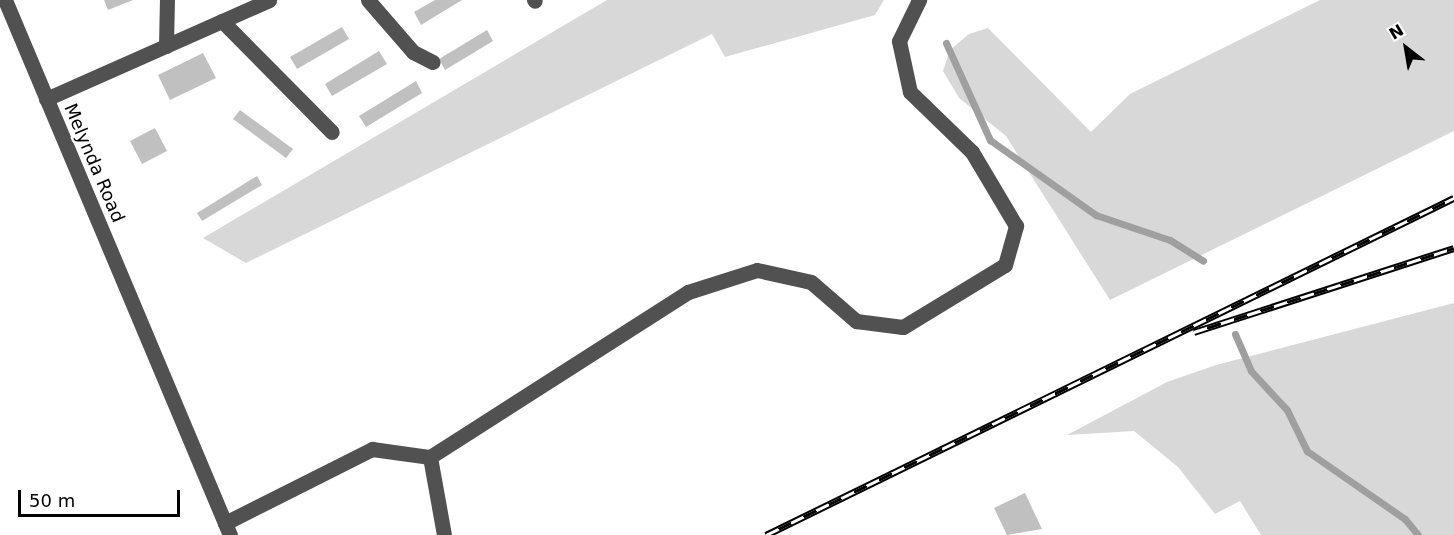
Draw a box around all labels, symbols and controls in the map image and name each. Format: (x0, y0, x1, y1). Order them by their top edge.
north arrow (1376, 18, 1436, 78)
text: N (1386, 21, 1407, 44)
street label: Melynda Road (59, 100, 129, 226)
scale bar (21, 478, 183, 516)
text: 50 m (29, 490, 75, 511)

